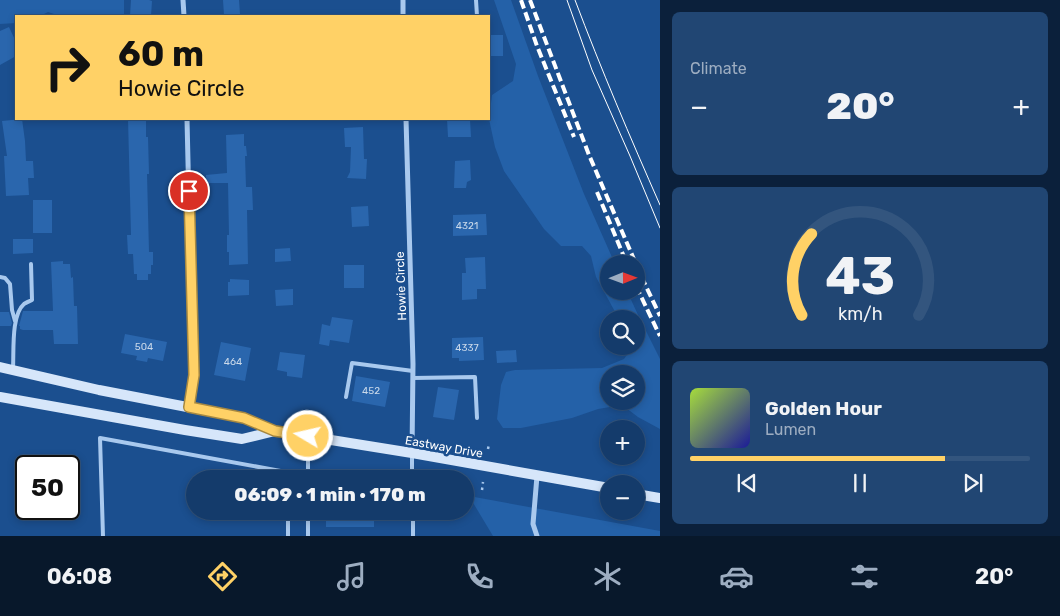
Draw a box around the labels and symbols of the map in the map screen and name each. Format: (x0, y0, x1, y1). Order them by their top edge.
pin (168, 170, 210, 212)
house number: 4321 (456, 220, 478, 232)
street label: Howie Circle (393, 251, 409, 321)
north arrow (600, 255, 645, 300)
house number: 504 (135, 341, 153, 353)
house number: 4337 (455, 342, 479, 354)
house number: 464 (224, 356, 242, 368)
house number: 452 (362, 385, 380, 397)
position arrow (281, 409, 333, 461)
street label: Eastway Drive (404, 433, 484, 461)
speed limit sign: 50 (15, 455, 80, 520)

